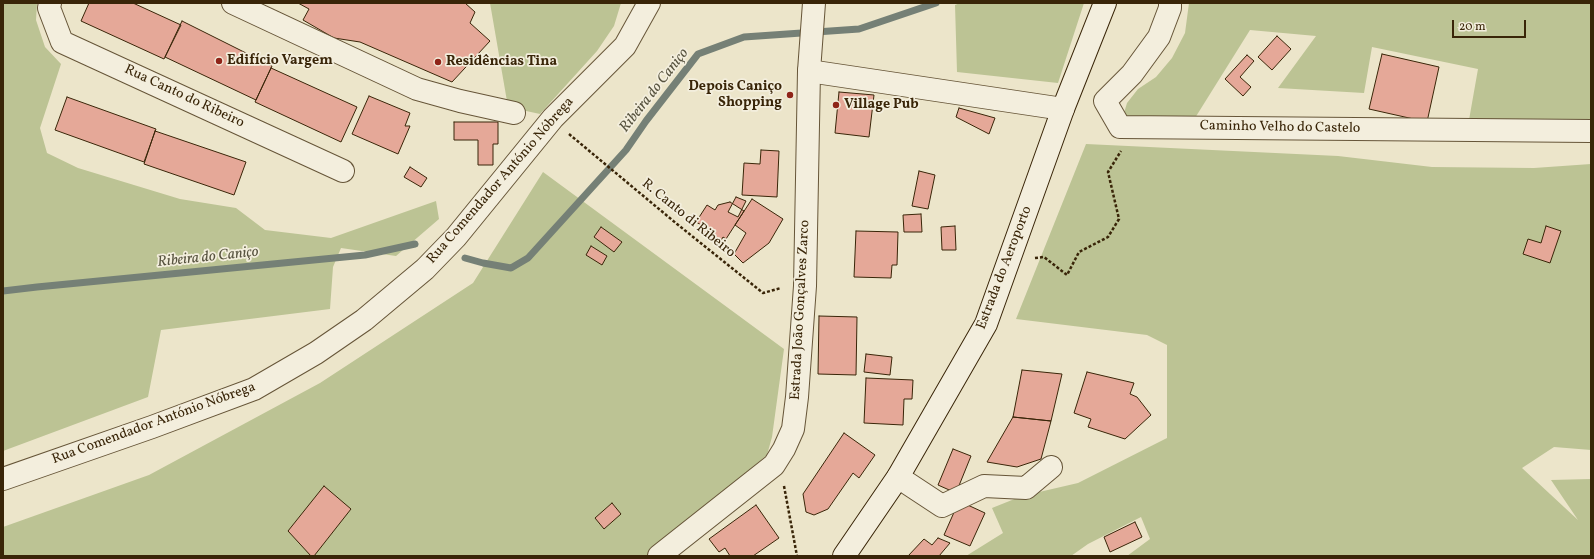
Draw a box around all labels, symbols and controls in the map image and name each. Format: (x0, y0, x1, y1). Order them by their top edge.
scale bar (1454, 12, 1528, 38)
text: 20 m (1459, 19, 1486, 35)
water label: Ribeira do Caniço (617, 45, 693, 137)
place label: Edifício Vargem (227, 53, 333, 69)
place label: Residências Tina (446, 54, 557, 70)
marker: Edifício Vargem (214, 56, 224, 66)
marker: Residências Tina (433, 57, 443, 67)
street label: Rua Canto do Ribeiro (121, 62, 247, 132)
place label: Depois Caniço Shopping (688, 79, 782, 112)
marker: Depois Caniço Shopping (785, 90, 795, 100)
street label: Rua Comendador António Nóbrega (424, 94, 578, 268)
place label: Village Pub (844, 97, 919, 113)
marker: Village Pub (831, 100, 841, 110)
street label: Caminho Velho do Castelo (1200, 118, 1360, 138)
street label: R. Canto di Ribeiro (638, 176, 738, 262)
street label: Estrada do Aeroporto (974, 204, 1036, 332)
street label: Estrada João Gonçalves Zarco (788, 219, 814, 401)
water label: Ribeira do Caniço (157, 244, 259, 272)
street label: Rua Comendador António Nóbrega (50, 379, 258, 469)

